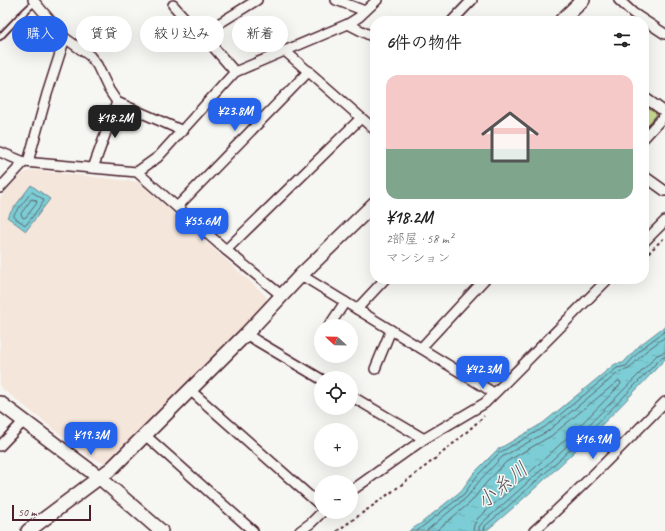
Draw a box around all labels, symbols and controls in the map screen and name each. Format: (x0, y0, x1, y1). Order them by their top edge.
chip: 購入 (12, 16, 68, 52)
chip: 賃貸 (76, 16, 132, 52)
chip: 絞り込み (140, 16, 224, 52)
chip: 新着 (232, 16, 288, 52)
icon: filters (611, 29, 633, 51)
text: 6件の物件 (386, 32, 462, 53)
pin: ¥23.8M (202, 98, 268, 132)
icon: home (474, 101, 546, 173)
text: ¥23.8M (217, 103, 253, 119)
pin: ¥18.2M (82, 105, 148, 139)
text: ¥18.2M (97, 110, 133, 126)
text: ¥18.2M (386, 207, 432, 228)
pin: ¥55.6M (169, 208, 235, 242)
text: ¥55.6M (184, 213, 220, 229)
text: 2部屋 · 58 m² (386, 231, 453, 247)
text: マンション (386, 250, 450, 266)
north arrow (314, 319, 358, 363)
map controls (314, 319, 358, 519)
pin: ¥42.3M (450, 356, 516, 390)
text: ¥42.3M (465, 361, 501, 377)
button: locate (314, 371, 358, 415)
pin: ¥19.3M (58, 422, 124, 456)
button: + (314, 423, 358, 467)
pin: ¥16.9M (560, 426, 626, 460)
text: ¥19.3M (73, 427, 109, 443)
text: ¥16.9M (575, 431, 611, 447)
water label: 小糸川 (471, 457, 533, 514)
button: − (314, 475, 358, 519)
scale bar (12, 503, 91, 522)
text: 50 m (18, 505, 37, 519)

